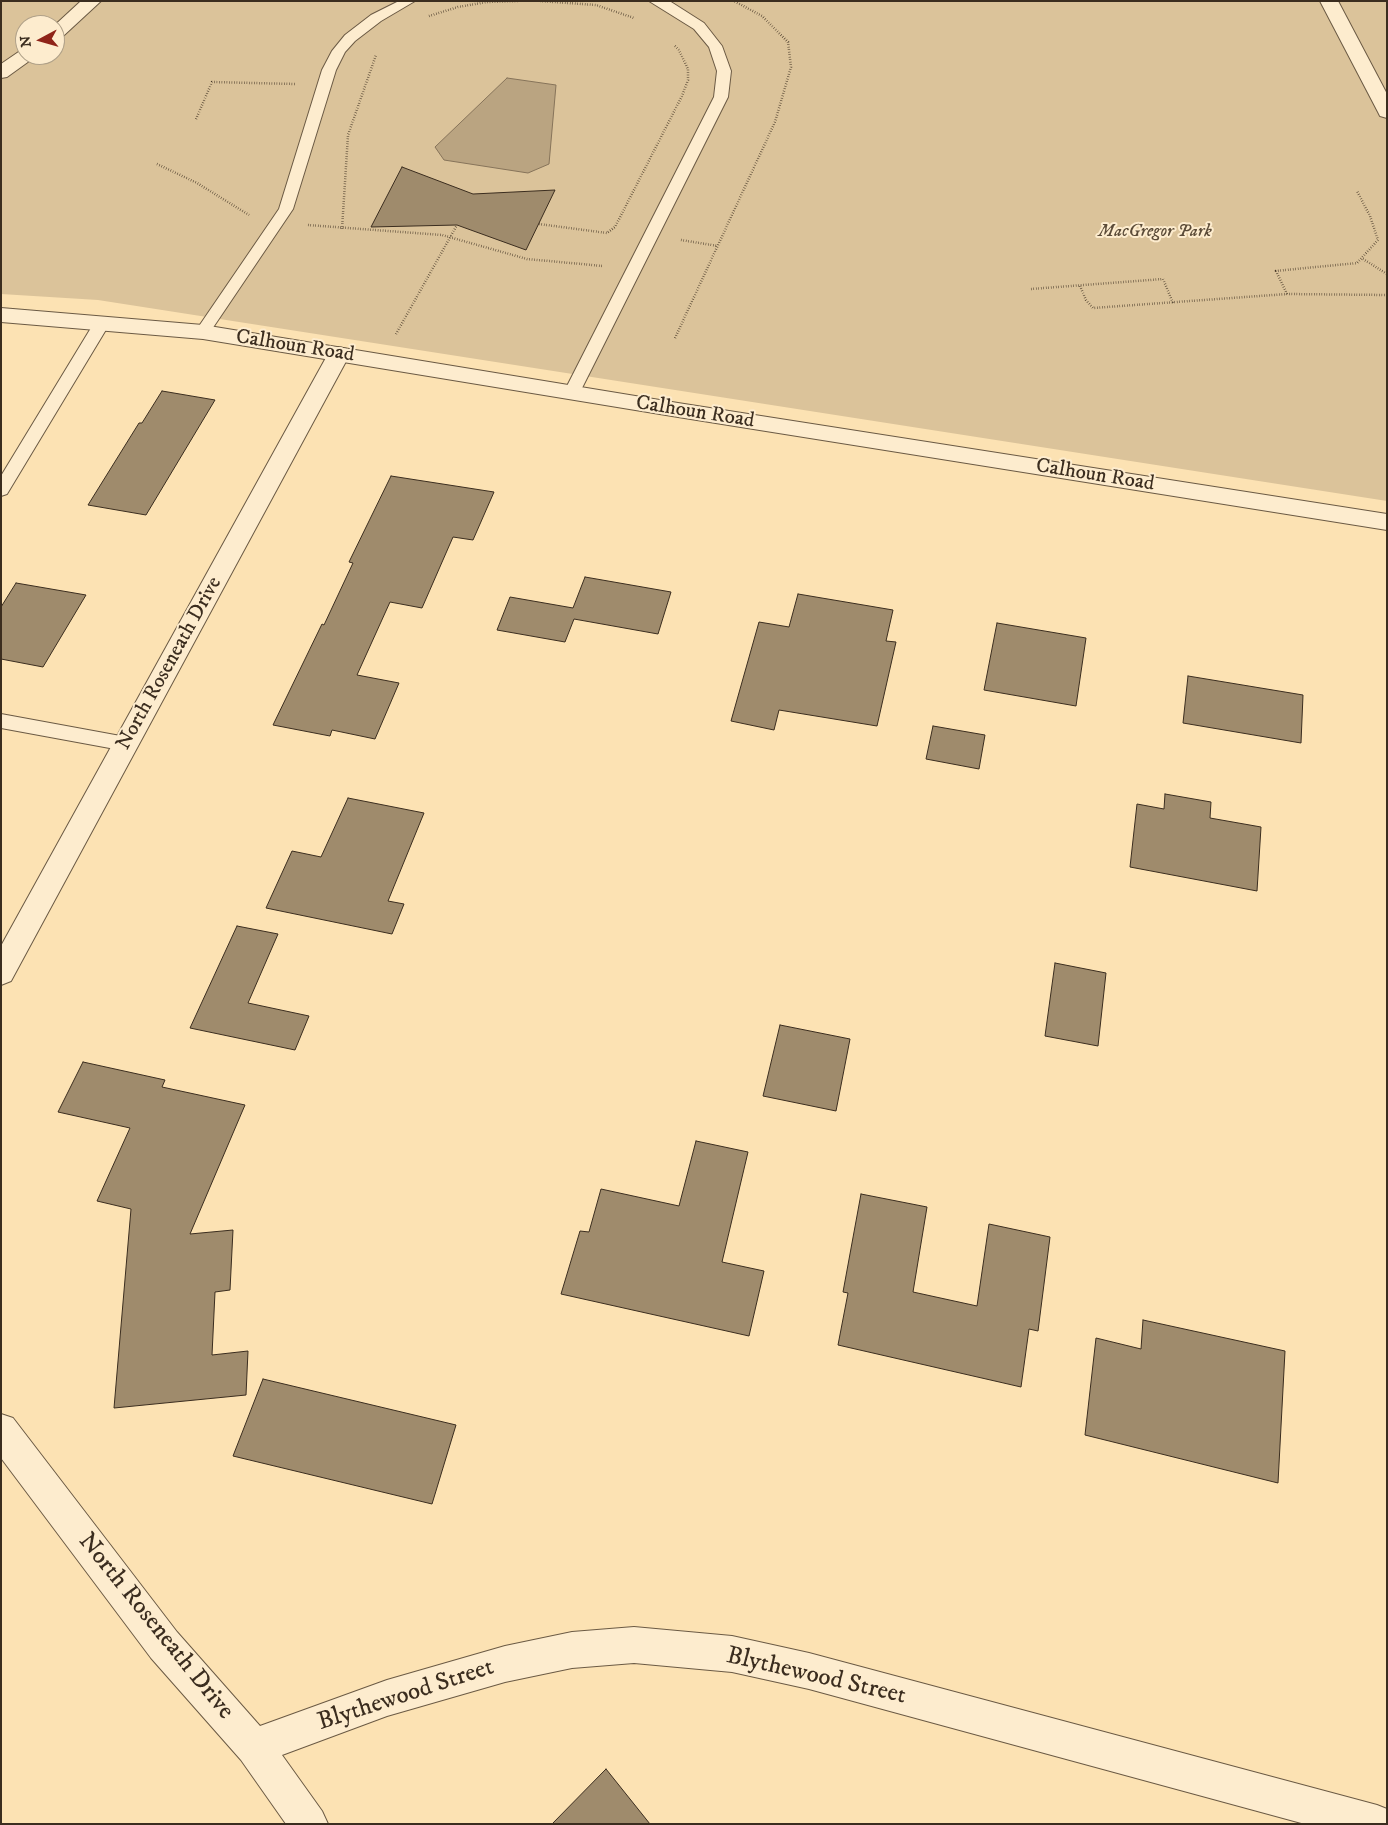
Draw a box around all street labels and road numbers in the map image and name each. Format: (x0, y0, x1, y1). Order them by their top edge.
street label: Calhoun Road (234, 325, 356, 369)
street label: Calhoun Road (634, 391, 756, 435)
street label: Calhoun Road (1034, 454, 1156, 498)
street label: North Roseneath Drive (112, 573, 228, 755)
street label: North Roseneath Drive (71, 1528, 239, 1726)
street label: Blythewood Street (723, 1642, 909, 1712)
street label: Blythewood Street (314, 1653, 498, 1739)

